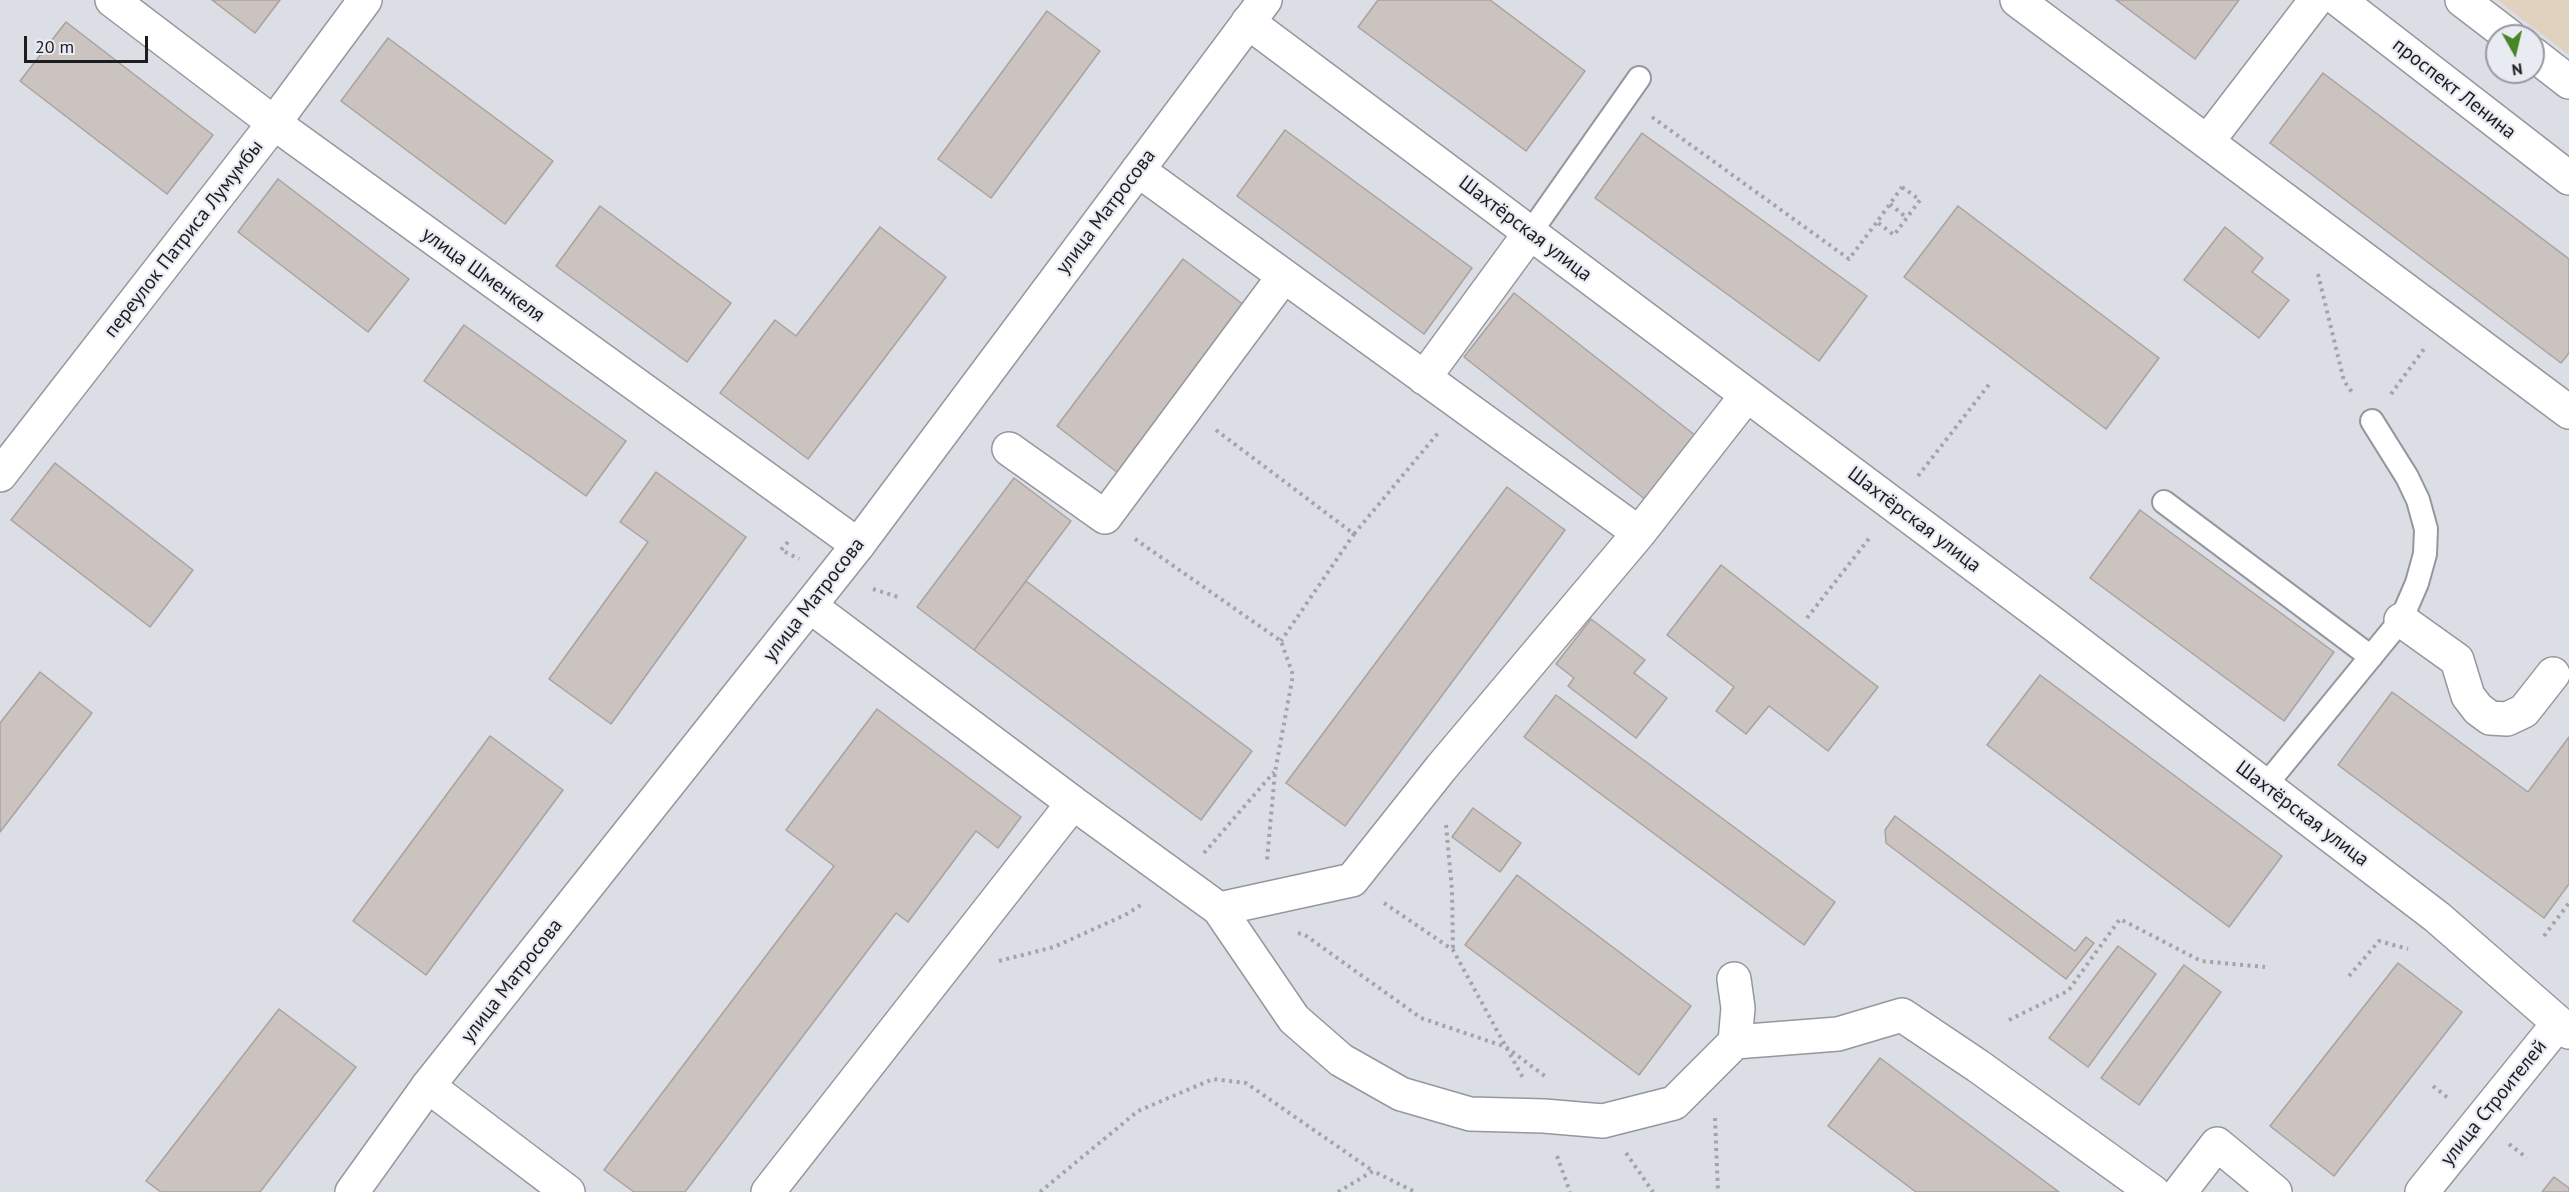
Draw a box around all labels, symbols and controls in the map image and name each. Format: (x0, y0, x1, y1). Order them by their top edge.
scale bar (27, 24, 152, 62)
north arrow (2485, 24, 2545, 84)
street label: проспект Ленина (2387, 33, 2521, 145)
text: 20 m (35, 35, 74, 58)
text: N (2511, 59, 2524, 80)
street label: переулок Патриса Лумумбы (99, 135, 269, 343)
street label: улица Матросова (1051, 145, 1161, 279)
street label: Шахтёрская улица (1454, 171, 1596, 287)
street label: улица Шменкеля (417, 222, 549, 328)
street label: Шахтёрская улица (1843, 462, 1985, 578)
street label: улица Матросова (758, 533, 870, 667)
street label: Шахтёрская улица (2231, 756, 2373, 872)
street label: улица Матросова (456, 914, 568, 1048)
street label: улица Строителей (2436, 1035, 2552, 1171)

